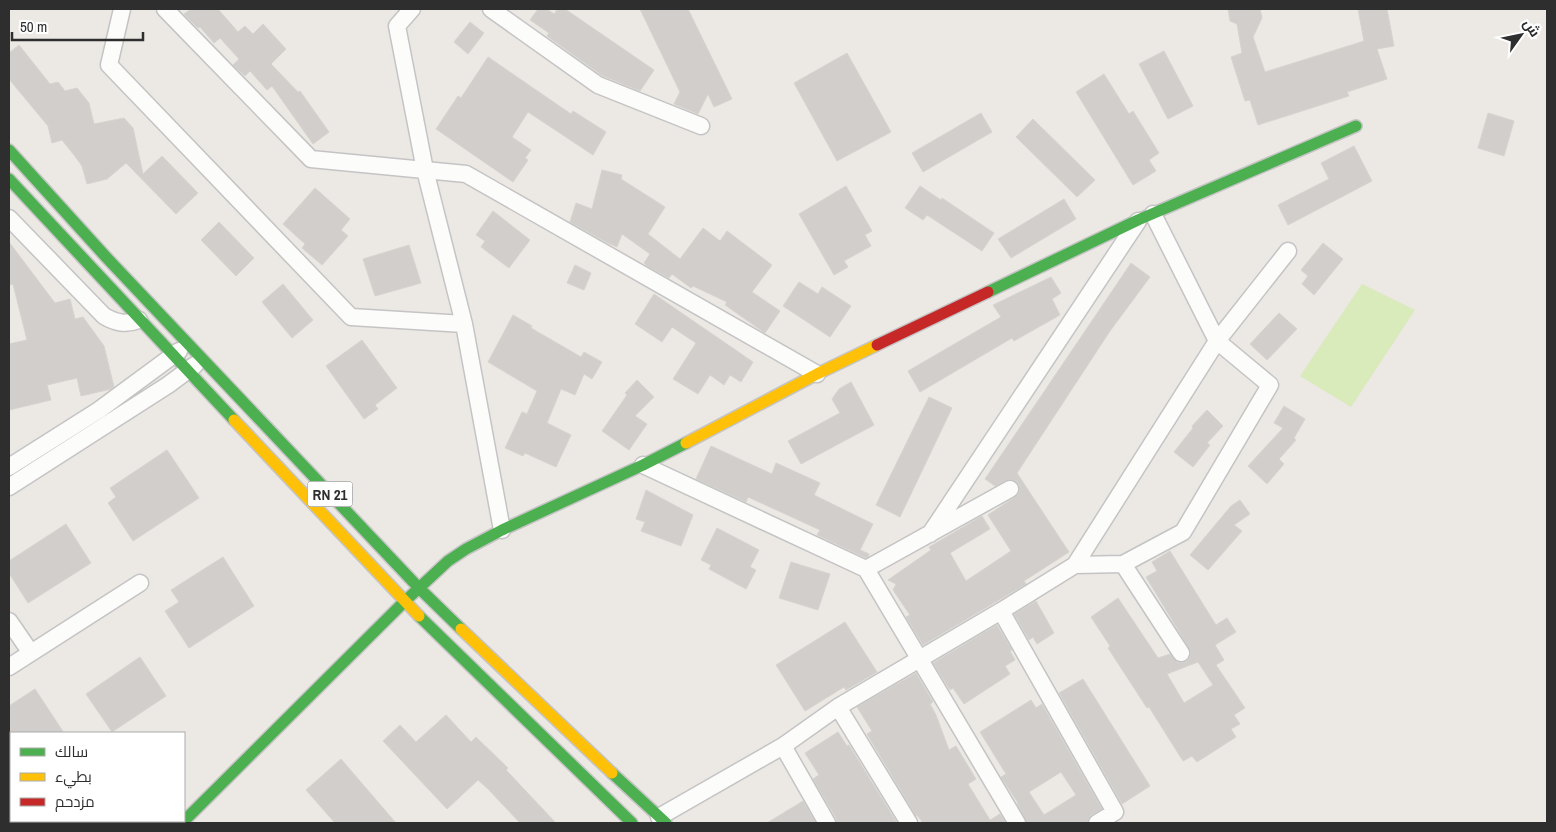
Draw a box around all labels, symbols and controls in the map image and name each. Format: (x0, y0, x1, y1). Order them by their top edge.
scale bar (12, 10, 144, 42)
north arrow (1496, 10, 1546, 60)
text: ش (1519, 15, 1544, 40)
text: 50 m (20, 16, 47, 37)
road number: RN 21 (308, 482, 352, 506)
legend (10, 732, 185, 822)
text: سالك (55, 741, 88, 762)
text: بطيء (55, 766, 92, 789)
text: مزدحم (55, 791, 95, 812)

